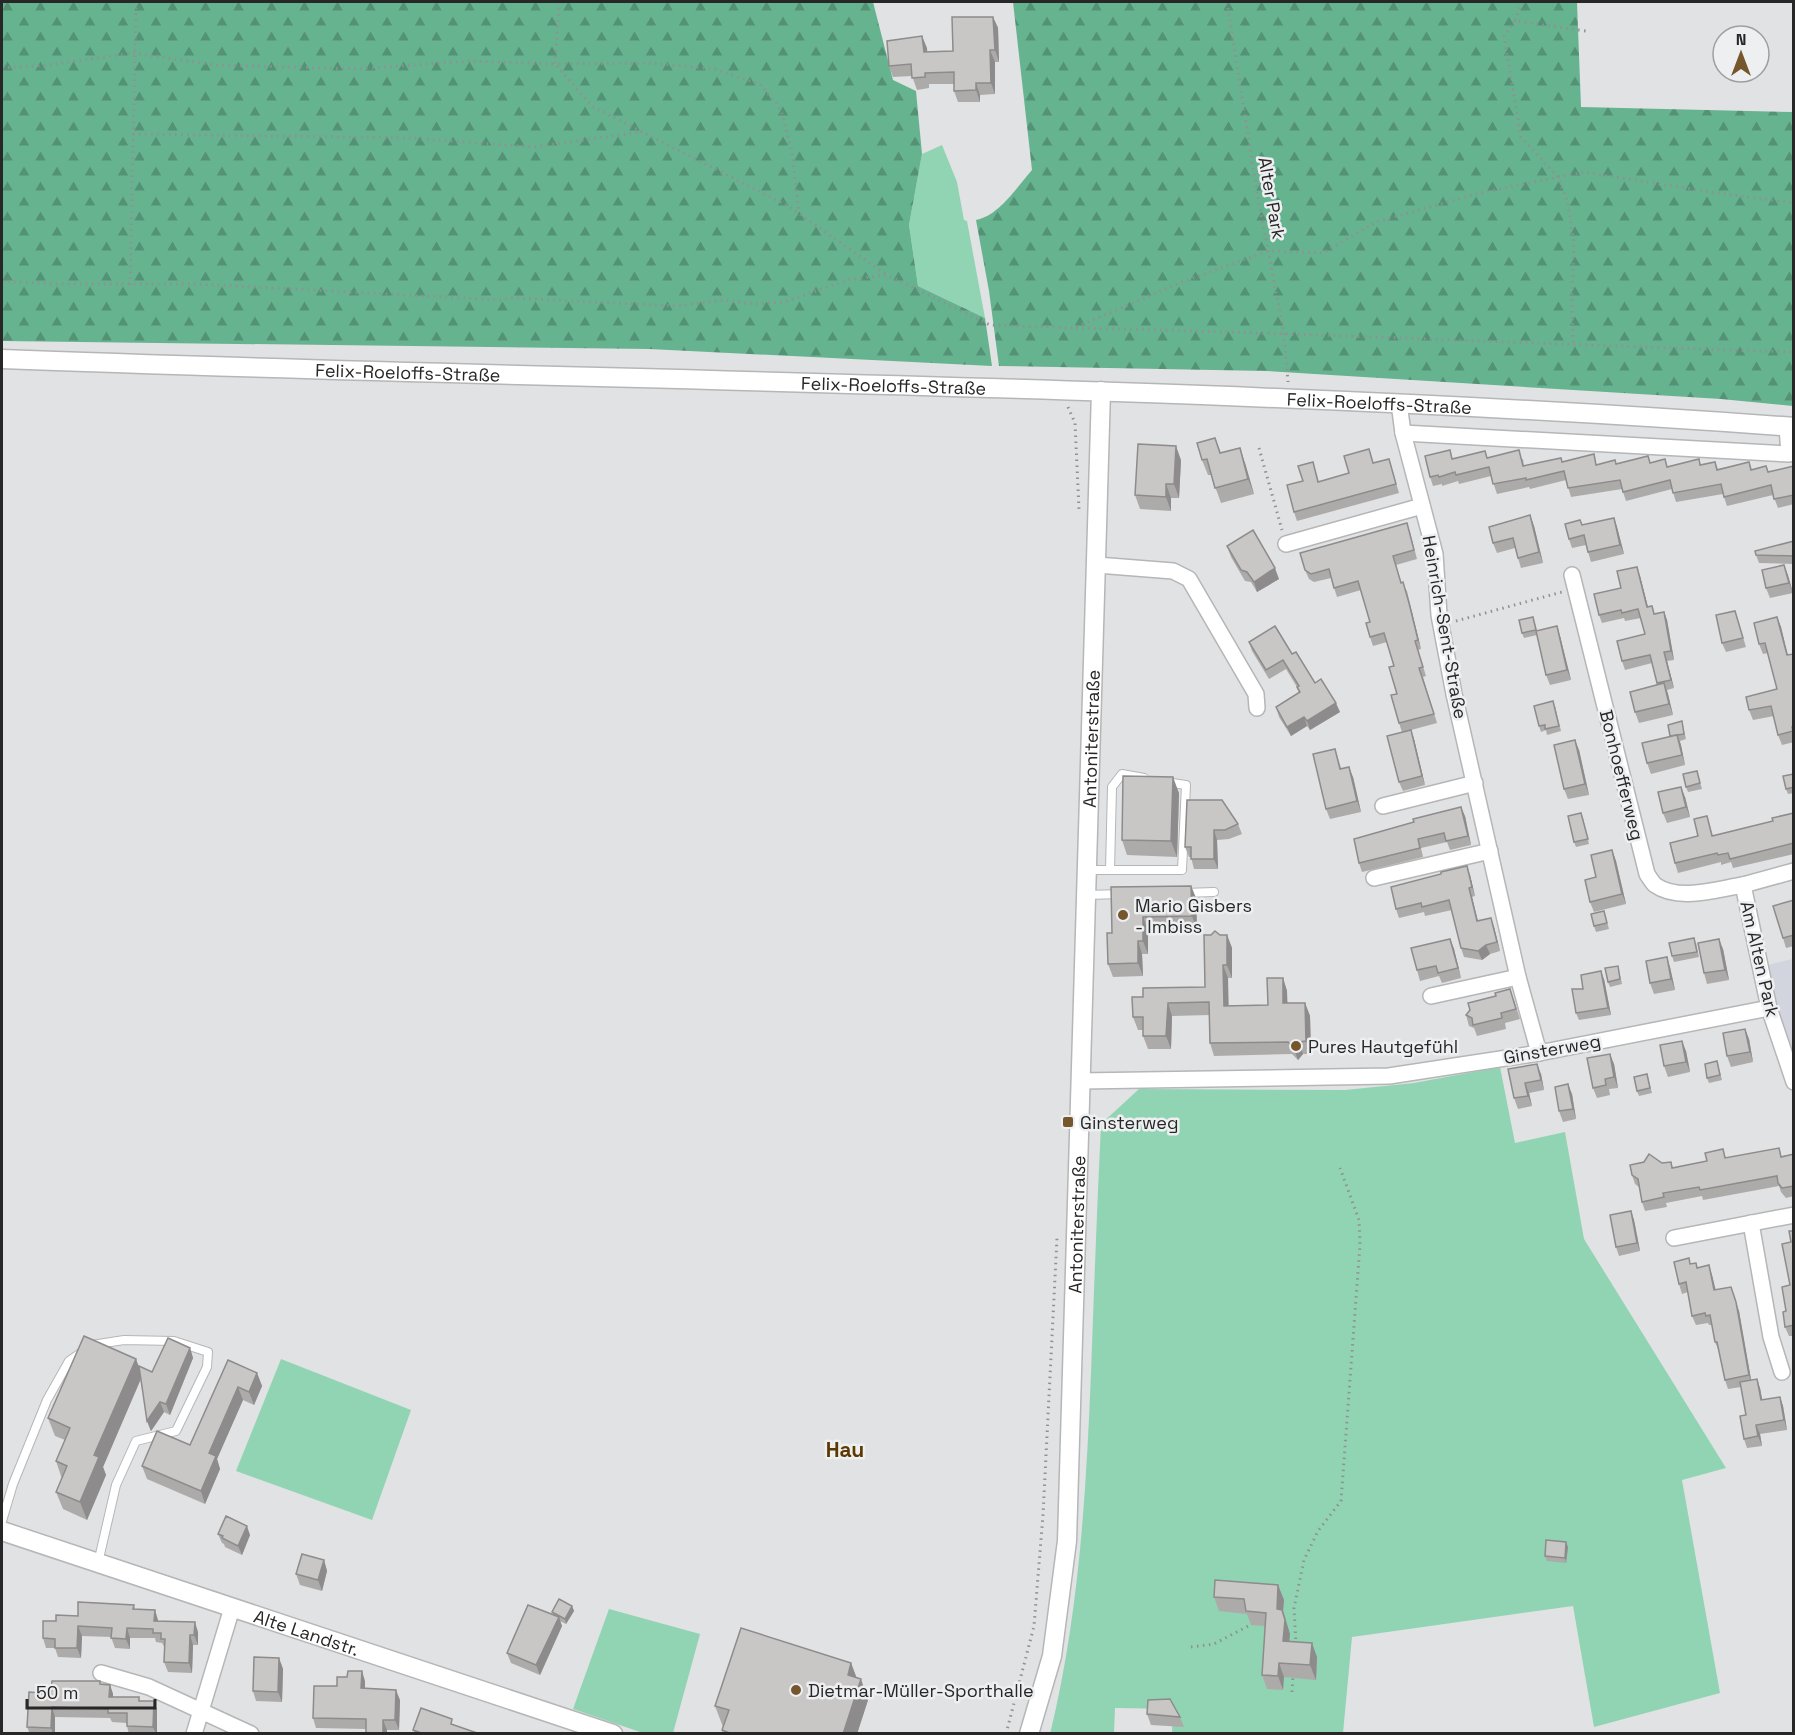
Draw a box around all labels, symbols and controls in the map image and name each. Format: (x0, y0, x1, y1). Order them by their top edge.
north arrow (1711, 24, 1771, 84)
text: N (1736, 29, 1746, 50)
street label: Alter Park (1253, 155, 1291, 241)
street label: Felix-Roeloffs-Straße (315, 358, 501, 386)
street label: Felix-Roeloffs-Straße (801, 371, 986, 399)
street label: Felix-Roeloffs-Straße (1286, 387, 1472, 419)
street label: Heinrich-Sent-Straße (1418, 533, 1472, 721)
street label: Antoniterstraße (1077, 669, 1104, 808)
street label: Bonhoefferweg (1595, 707, 1649, 843)
place label: Mario Gisbers - Imbiss (1135, 894, 1252, 938)
street label: Am Alten Park (1735, 899, 1785, 1020)
marker: Mario Gisbers - Imbiss (1116, 908, 1130, 922)
street label: Ginsterweg (1502, 1029, 1602, 1069)
place label: Pures Hautgefühl (1308, 1035, 1458, 1058)
marker: Pures Hautgefühl (1289, 1039, 1303, 1053)
place label: Ginsterweg (1080, 1111, 1178, 1134)
marker: Ginsterweg (1061, 1115, 1075, 1129)
street label: Antoniterstraße (1063, 1155, 1090, 1294)
district label: Hau (826, 1436, 864, 1463)
street label: Alte Landstr. (251, 1604, 362, 1660)
scale bar (27, 1672, 154, 1710)
place label: Dietmar-Müller-Sporthalle (808, 1679, 1034, 1702)
text: 50 m (36, 1681, 78, 1704)
marker: Dietmar-Müller-Sporthalle (789, 1683, 803, 1697)

